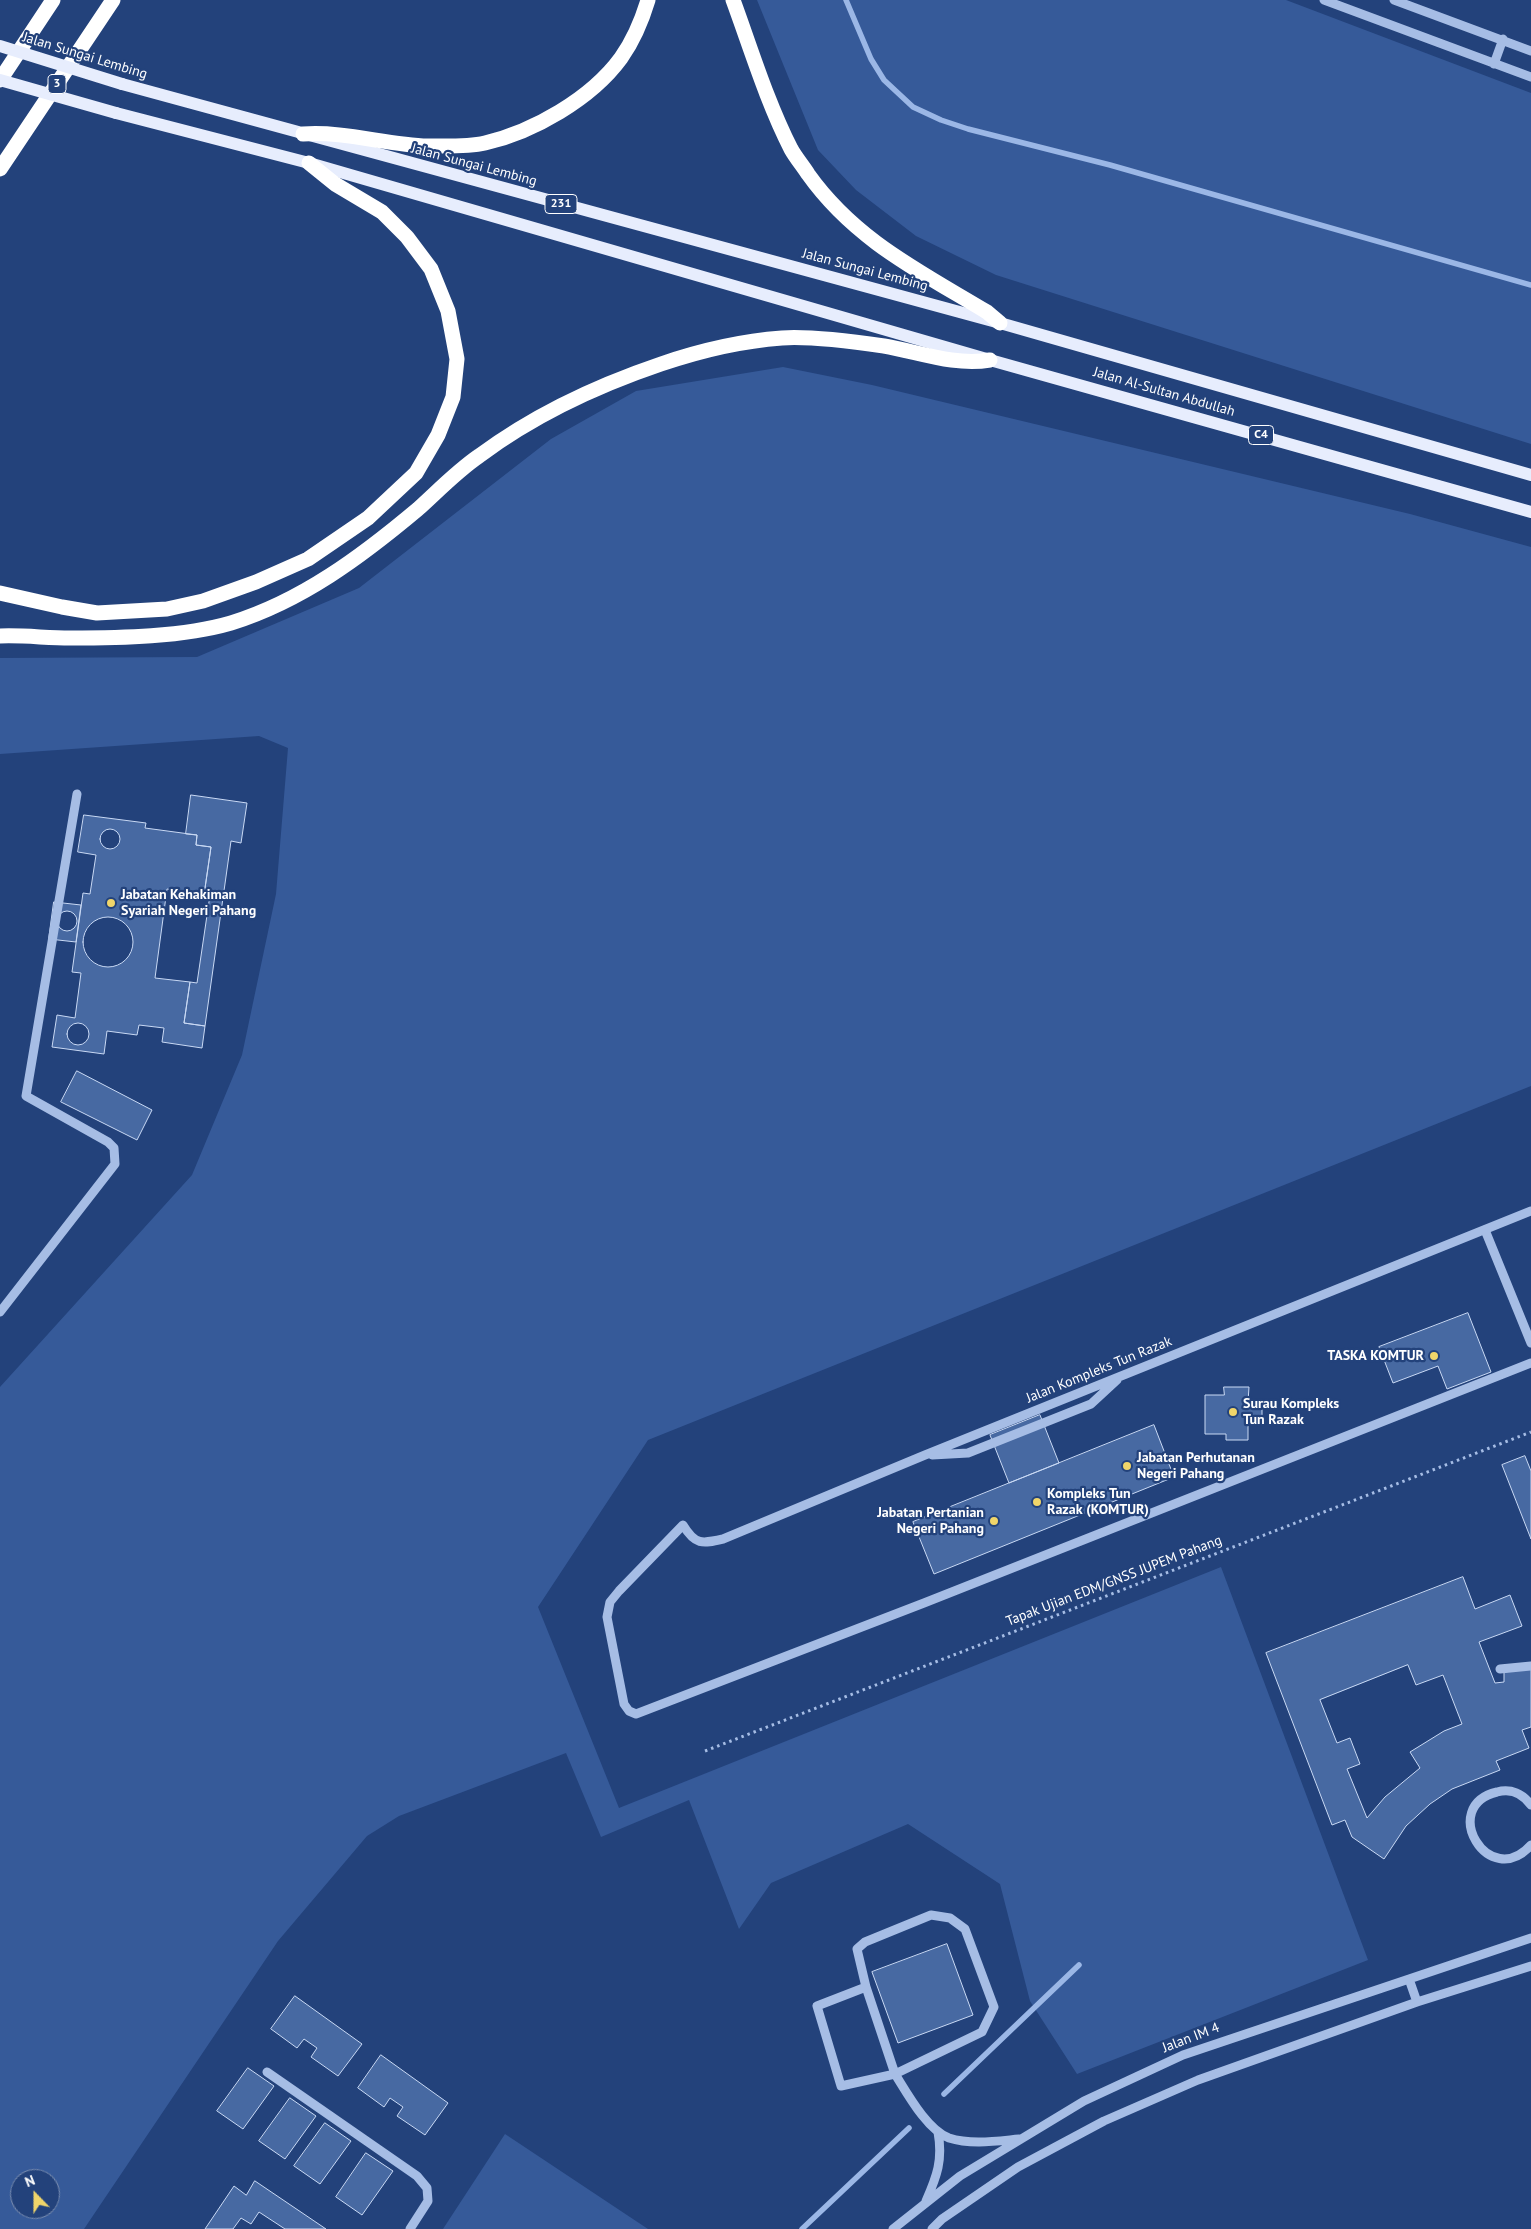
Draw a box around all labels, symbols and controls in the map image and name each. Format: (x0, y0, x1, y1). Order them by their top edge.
street label: Jalan Sungai Lembing (21, 29, 149, 83)
road number: 3 (48, 74, 66, 94)
street label: Jalan Sungai Lembing (409, 140, 539, 190)
road number: 231 (545, 194, 577, 213)
street label: Jalan Sungai Lembing (800, 245, 930, 295)
street label: Jalan Al-Sultan Abdullah (1091, 364, 1237, 420)
road number: C4 (1248, 426, 1274, 444)
place label: Jabatan Kehakiman Syariah Negeri Pahang (121, 887, 256, 920)
marker: Jabatan Kehakiman Syariah Negeri Pahang (105, 897, 117, 909)
street label: Jalan Kompleks Tun Razak (1024, 1333, 1174, 1407)
place label: TASKA KOMTUR (1327, 1348, 1424, 1364)
marker: TASKA KOMTUR (1428, 1350, 1440, 1362)
place label: Surau Kompleks Tun Razak (1243, 1396, 1339, 1428)
marker: Surau Kompleks Tun Razak (1227, 1406, 1239, 1418)
place label: Jabatan Perhutanan Negeri Pahang (1137, 1450, 1255, 1482)
marker: Jabatan Perhutanan Negeri Pahang (1121, 1460, 1133, 1472)
place label: Kompleks Tun Razak (KOMTUR) (1047, 1486, 1149, 1518)
marker: Kompleks Tun Razak (KOMTUR) (1031, 1496, 1043, 1508)
place label: Jabatan Pertanian Negeri Pahang (877, 1505, 984, 1538)
marker: Jabatan Pertanian Negeri Pahang (988, 1515, 1000, 1527)
street label: Tapak Ujian EDM/GNSS JUPEM Pahang (1004, 1532, 1224, 1630)
street label: Jalan IM 4 (1160, 2019, 1222, 2057)
north arrow (10, 2169, 60, 2219)
text: N (22, 2171, 37, 2191)

